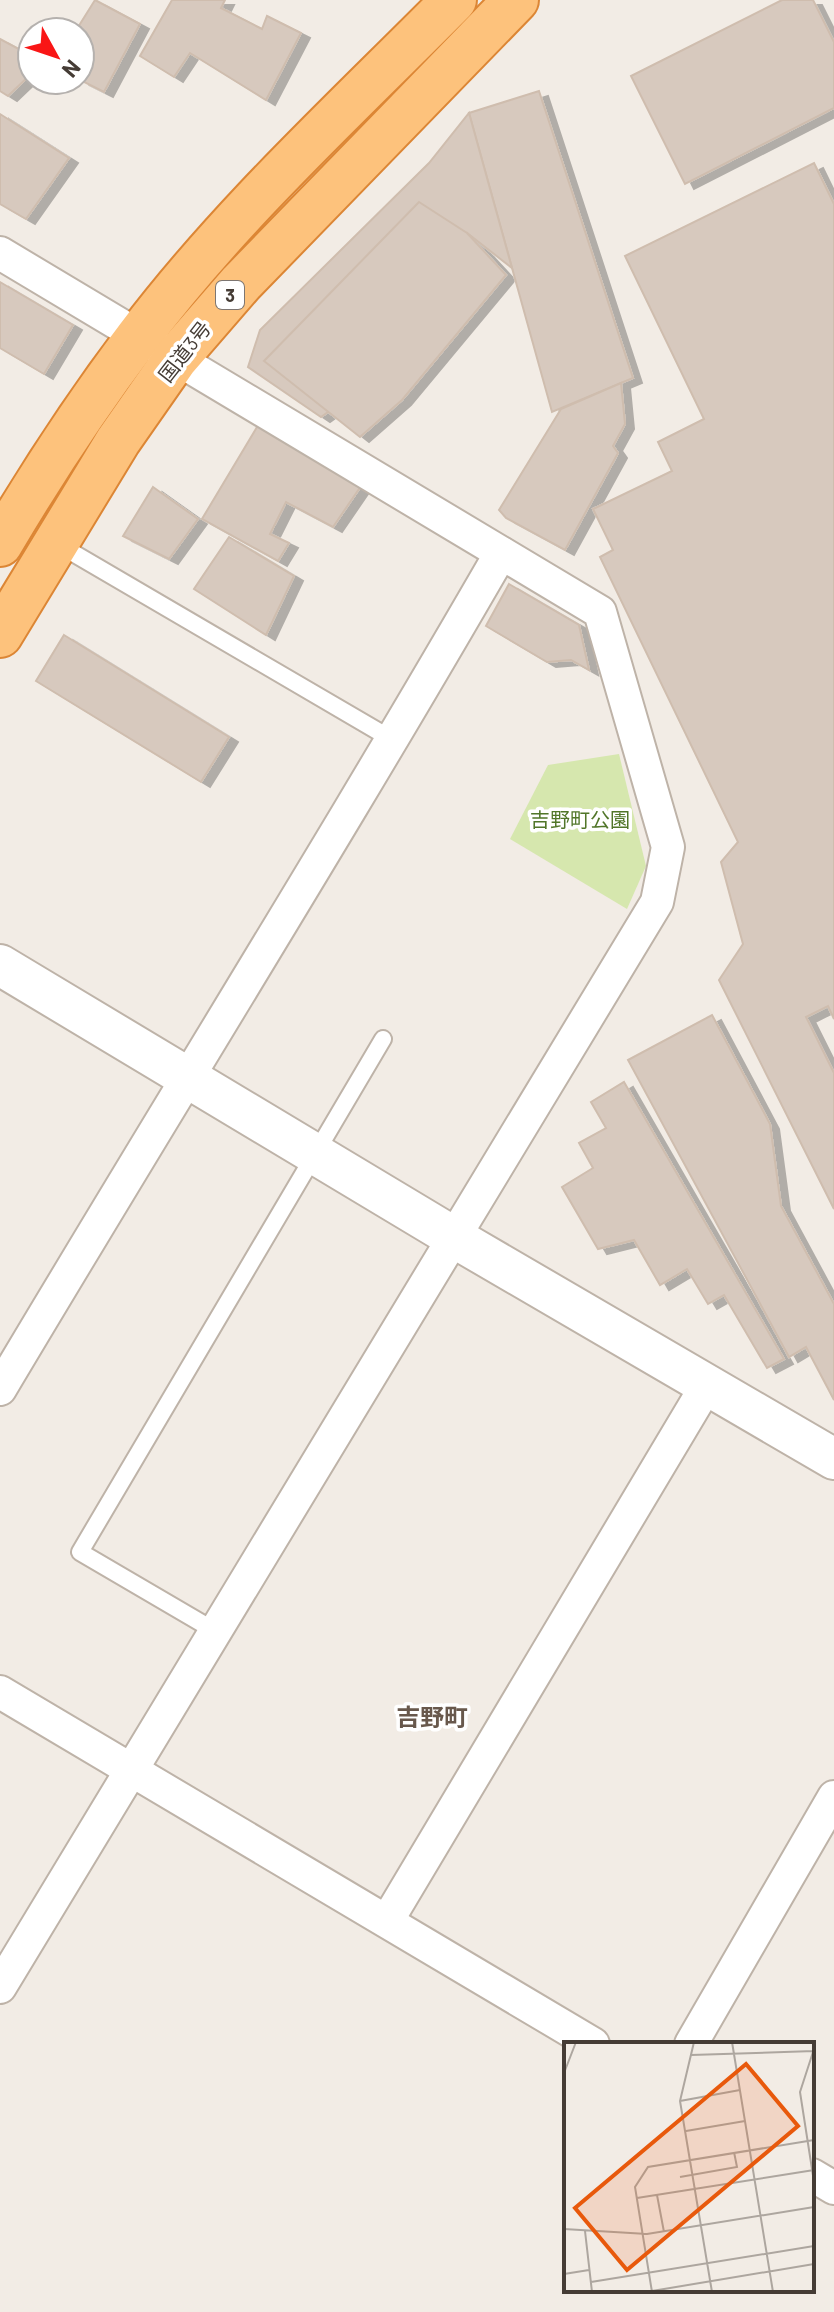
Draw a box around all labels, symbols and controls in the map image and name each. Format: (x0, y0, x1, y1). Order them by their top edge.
north arrow (16, 16, 96, 96)
text: N (57, 56, 87, 83)
road number: 3 (216, 281, 244, 309)
street label: 国道3号 (153, 316, 215, 386)
park label: 吉野町公園 (530, 807, 630, 831)
district label: 吉野町 (396, 1702, 468, 1731)
inset map (564, 2042, 814, 2292)

